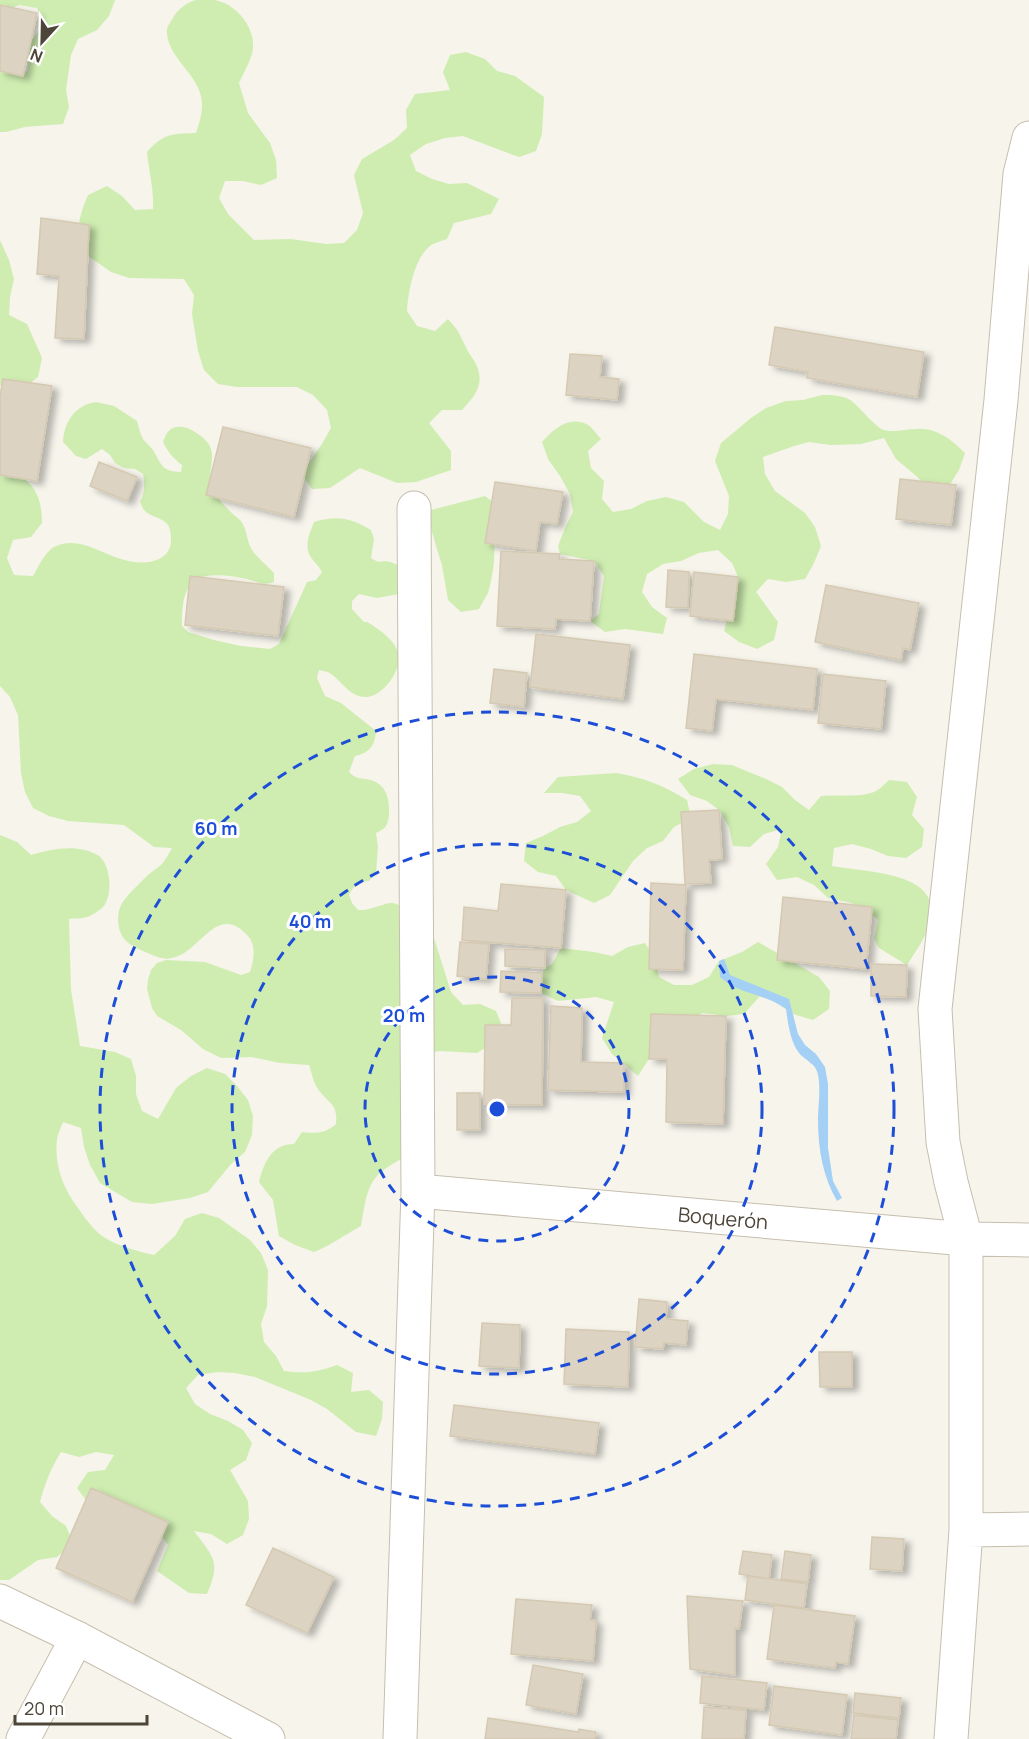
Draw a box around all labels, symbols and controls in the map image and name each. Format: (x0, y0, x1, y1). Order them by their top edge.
north arrow (12, 12, 72, 72)
text: N (27, 44, 46, 68)
text: 60 m (195, 816, 237, 840)
text: 40 m (289, 909, 331, 933)
text: 20 m (383, 1003, 425, 1027)
centre of rings (487, 1099, 507, 1119)
street label: Boquerón (677, 1201, 769, 1235)
scale bar (15, 1688, 147, 1726)
text: 20 m (24, 1696, 64, 1720)

